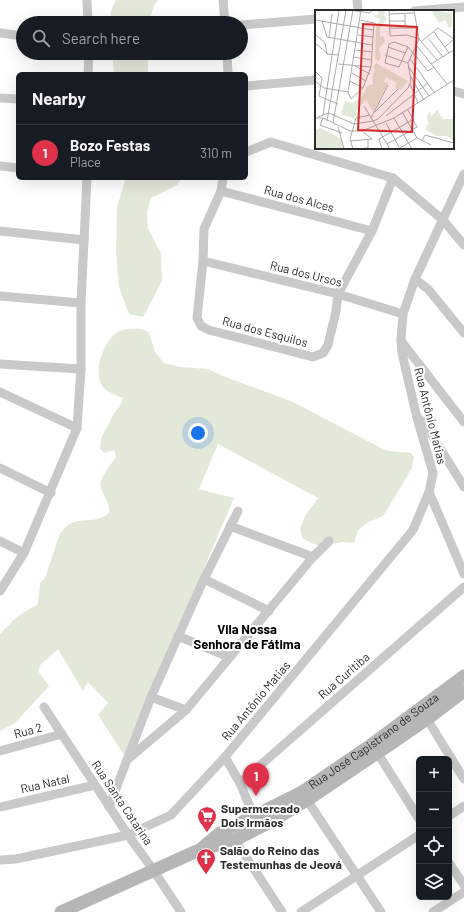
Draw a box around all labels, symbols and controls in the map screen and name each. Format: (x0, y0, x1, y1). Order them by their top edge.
inset map (315, 10, 454, 149)
search box (16, 16, 248, 60)
icon: search (30, 27, 52, 49)
text: Search here (62, 29, 140, 47)
text: Nearby (32, 88, 86, 108)
text: Bozo Festas (70, 136, 150, 154)
text: 1 (43, 145, 47, 161)
text: 310 m (200, 145, 232, 161)
text: Place (70, 154, 101, 170)
street label: Rua dos Alces (263, 182, 336, 214)
street label: Rua dos Ursos (269, 257, 344, 289)
street label: Rua dos Esquilos (221, 313, 310, 349)
street label: Rua Antônio Matias (412, 366, 450, 466)
your location (188, 423, 208, 443)
district label: Vila Nossa Senhora de Fátima (193, 621, 301, 652)
street label: Rua Curitiba (315, 649, 372, 701)
street label: Rua Antônio Matias (218, 658, 293, 743)
street label: Rua José Capistrano de Souza (306, 689, 441, 791)
street label: Rua 2 (12, 720, 43, 741)
map controls (416, 756, 452, 900)
button: + (416, 756, 452, 792)
street label: Rua Santa Catarina (89, 758, 156, 847)
pin: 1 (243, 763, 269, 796)
street label: Rua Natal (19, 771, 71, 795)
button: − (416, 792, 452, 828)
place label: Supermercado Dois Irmãos (221, 801, 300, 829)
supermarket icon: Supermercado Dois Irmãos (196, 805, 218, 833)
button: locate (416, 828, 452, 864)
place label: Salão do Reino das Testemunhas de Jeová (220, 843, 342, 871)
church icon: Salão do Reino das Testemunhas de Jeová (195, 847, 217, 875)
button: layers (416, 864, 452, 900)

